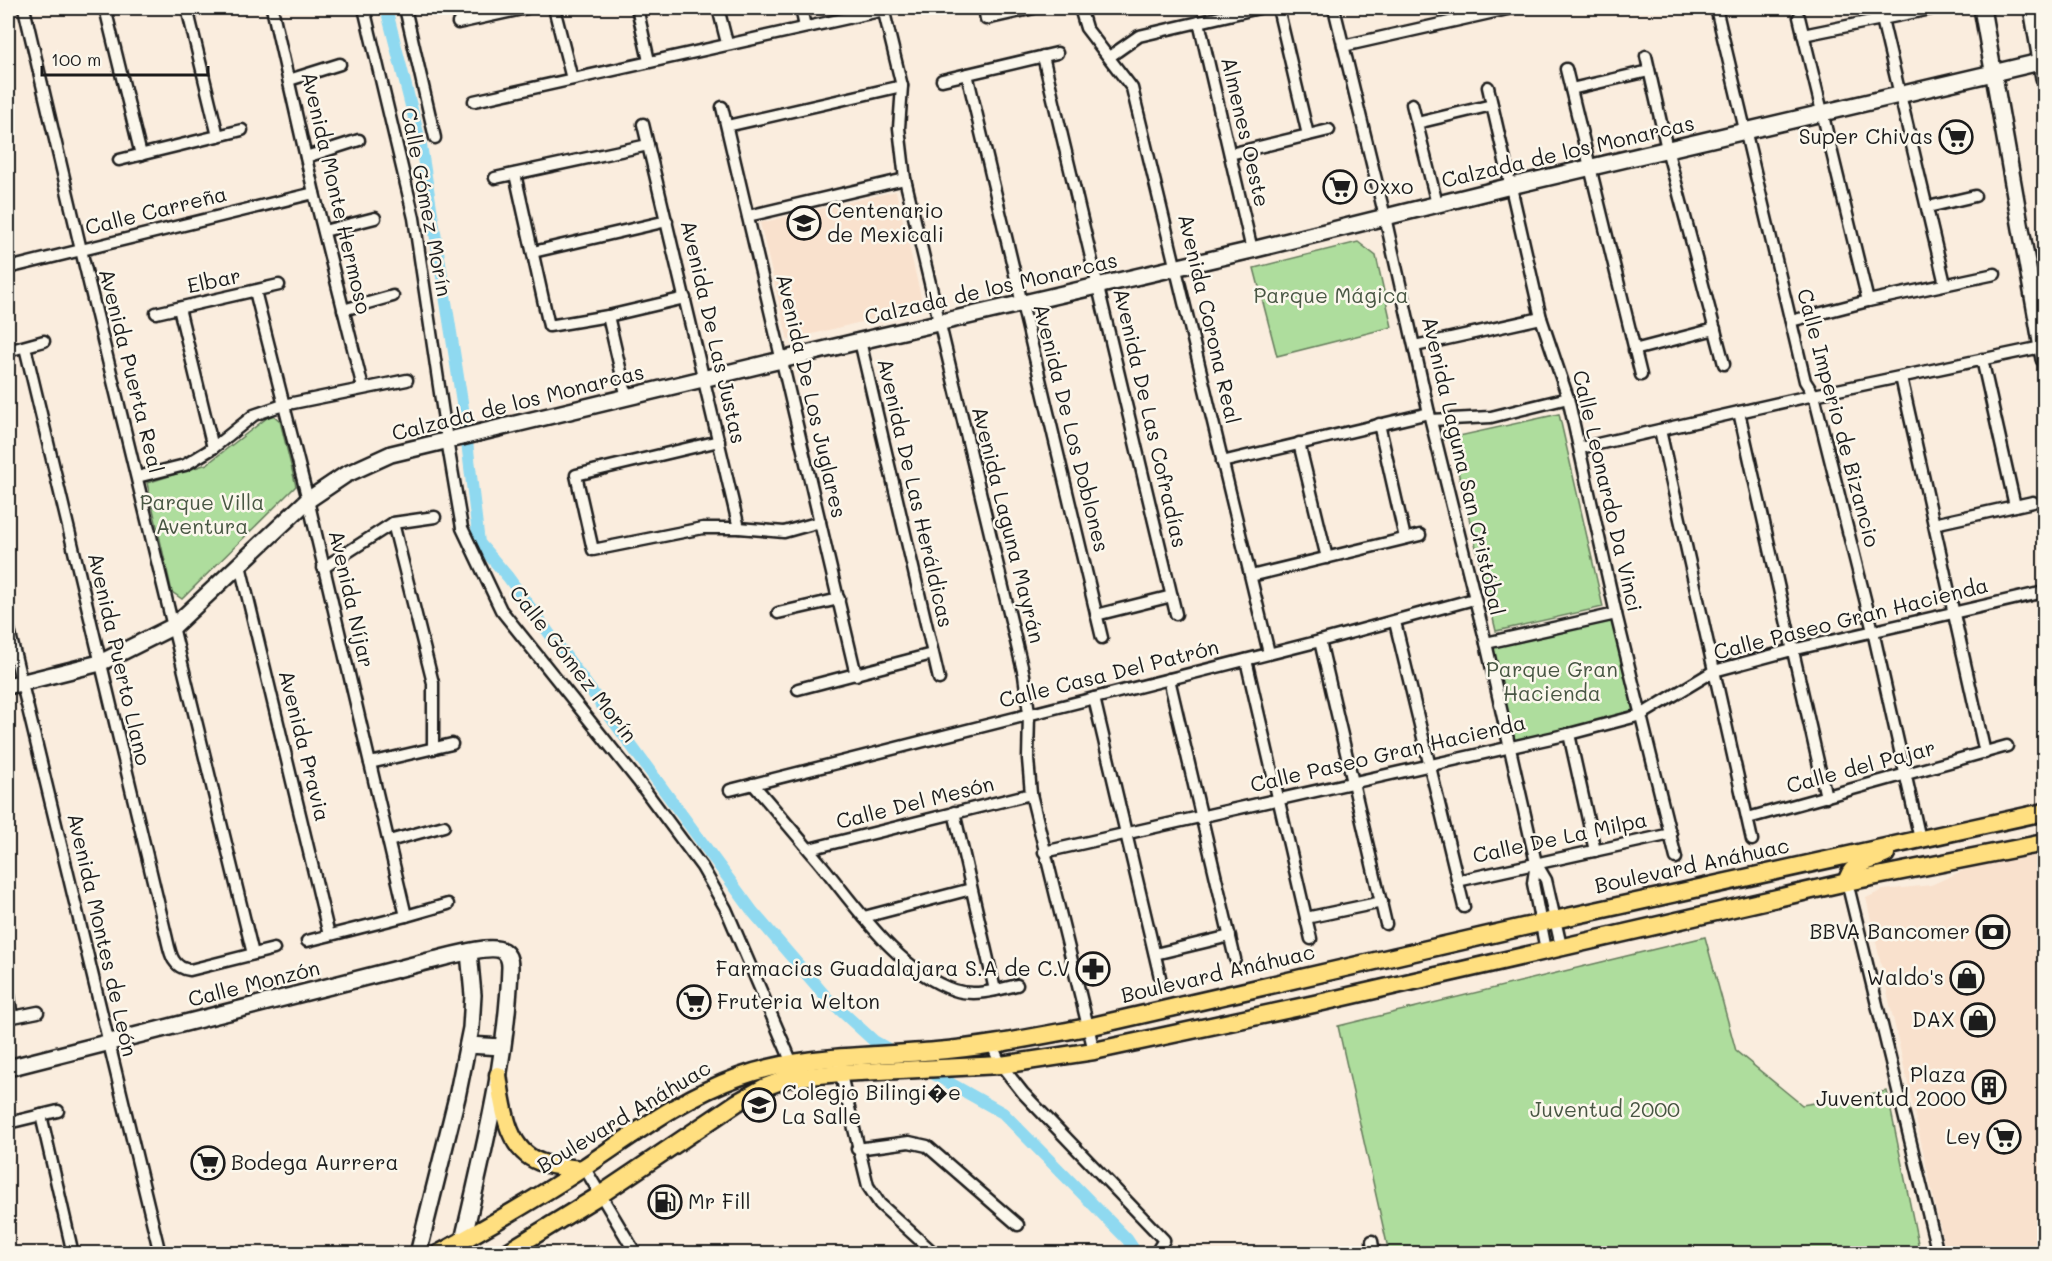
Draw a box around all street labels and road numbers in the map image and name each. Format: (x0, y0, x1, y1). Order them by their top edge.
street label: Almenes Oeste (1216, 54, 1277, 209)
street label: Avenida Monte Hermoso (296, 69, 378, 316)
street label: Calle Gómez Morín (396, 105, 459, 299)
street label: Calzada de los Monarcas (1438, 108, 1697, 193)
street label: Calle Carreña (82, 179, 229, 240)
street label: Avenida Corona Real (1173, 211, 1248, 426)
street label: Avenida De Las Justas (676, 217, 753, 446)
street label: Calzada de los Monarcas (861, 245, 1120, 330)
street label: Elbar (184, 261, 243, 298)
street label: Avenida Puerta Real (94, 266, 171, 476)
street label: Avenida De Los Juglares (771, 271, 854, 520)
street label: Avenida De Las Cofradías (1108, 285, 1194, 550)
street label: Calle Imperio de Bizancio (1792, 285, 1887, 550)
street label: Avenida De Los Doblones (1028, 301, 1116, 555)
street label: Avenida Laguna San Cristóbal (1417, 314, 1512, 618)
street label: Avenida De Las Heráldicas (872, 356, 961, 630)
street label: Calzada de los Monarcas (389, 357, 647, 446)
street label: Calle Leonardo Da Vinci (1568, 367, 1649, 614)
street label: Avenida Laguna Mayrán (967, 403, 1052, 646)
street label: Avenida Níjar (324, 527, 381, 670)
street label: Avenida Puerto Llano (83, 550, 158, 768)
street label: Calle Paseo Gran Hacienda (1711, 570, 1991, 665)
street label: Calle Gómez Morín (504, 579, 644, 747)
street label: Calle Casa Del Patrón (996, 632, 1221, 713)
street label: Avenida Pravia (274, 667, 337, 824)
street label: Calle Paseo Gran Hacienda (1247, 708, 1528, 797)
street label: Calle del Pajar (1783, 733, 1938, 798)
street label: Calle Del Mesón (833, 769, 996, 834)
street label: Calle De La Milpa (1470, 805, 1649, 868)
street label: Avenida Montes de León (62, 810, 145, 1059)
street label: Boulevard Anáhuac (1592, 831, 1791, 898)
street label: Boulevard Anáhuac (1118, 937, 1317, 1008)
street label: Calle Monzón (185, 953, 322, 1012)
street label: Boulevard Anáhuac (531, 1053, 715, 1178)

